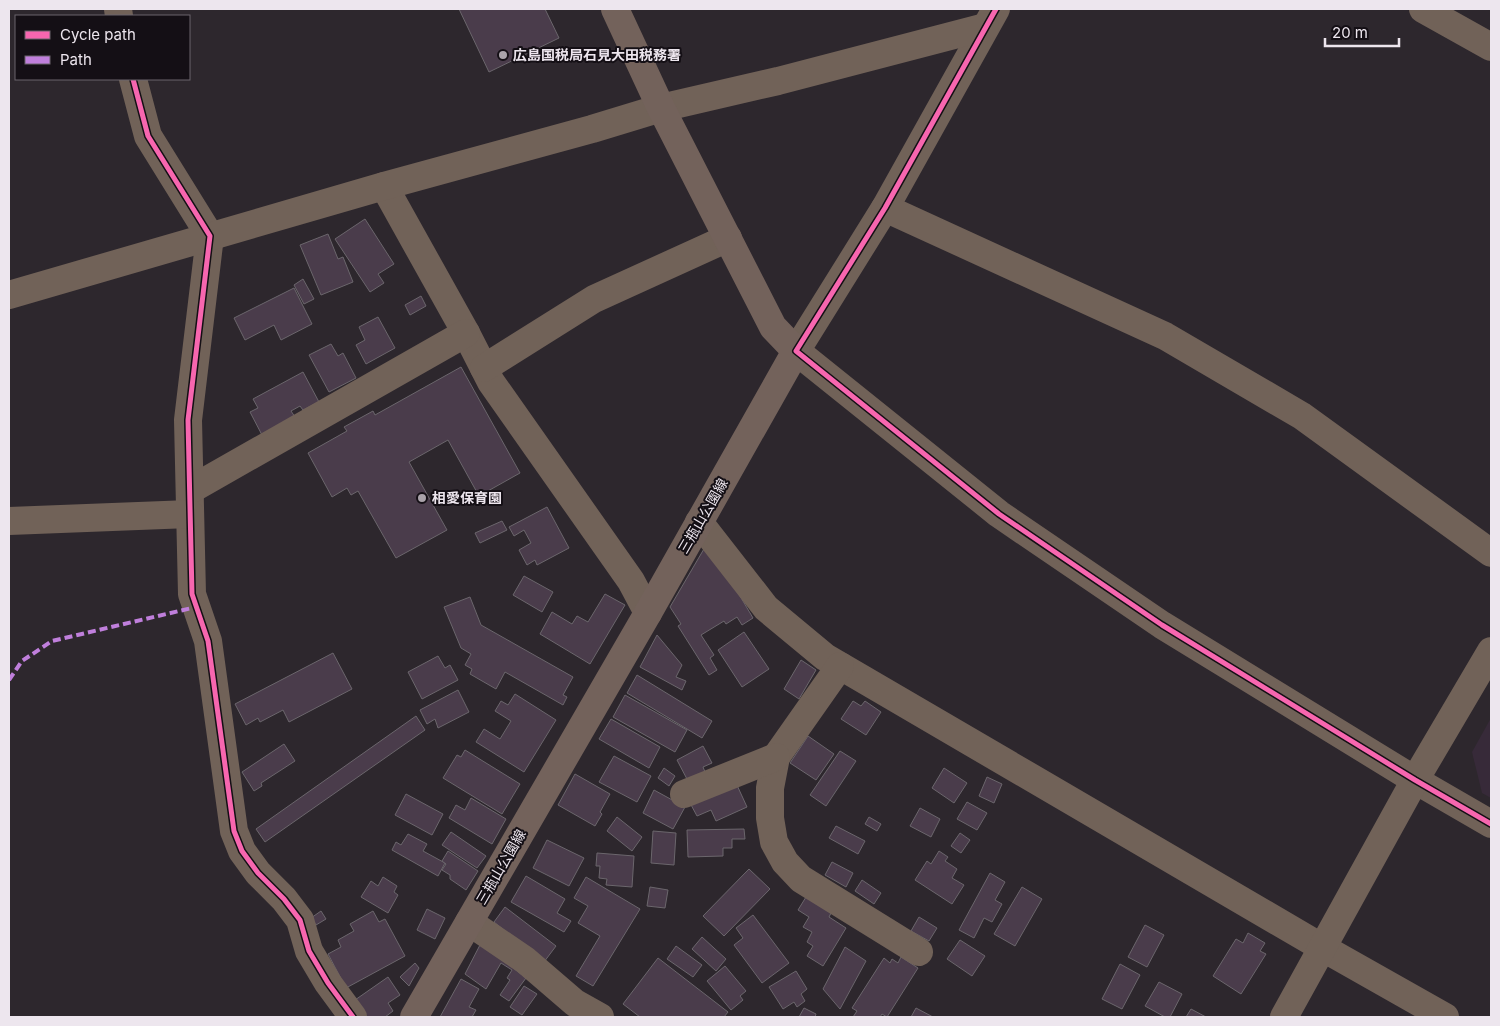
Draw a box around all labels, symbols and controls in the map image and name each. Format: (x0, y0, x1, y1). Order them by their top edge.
legend (15, 15, 190, 80)
scale bar (1325, 15, 1399, 47)
text: 20 m (1332, 23, 1368, 42)
text: Cycle path (60, 25, 136, 44)
place label: 広島国税局石見大田税務署 (513, 46, 681, 63)
marker: 広島国税局石見大田税務署 (497, 49, 509, 61)
text: Path (60, 50, 92, 69)
street label: 三瓶山公園線 (674, 475, 731, 556)
place label: 相愛保育園 (432, 489, 502, 506)
marker: 相愛保育園 (416, 492, 428, 504)
street label: 三瓶山公園線 (472, 826, 529, 907)

